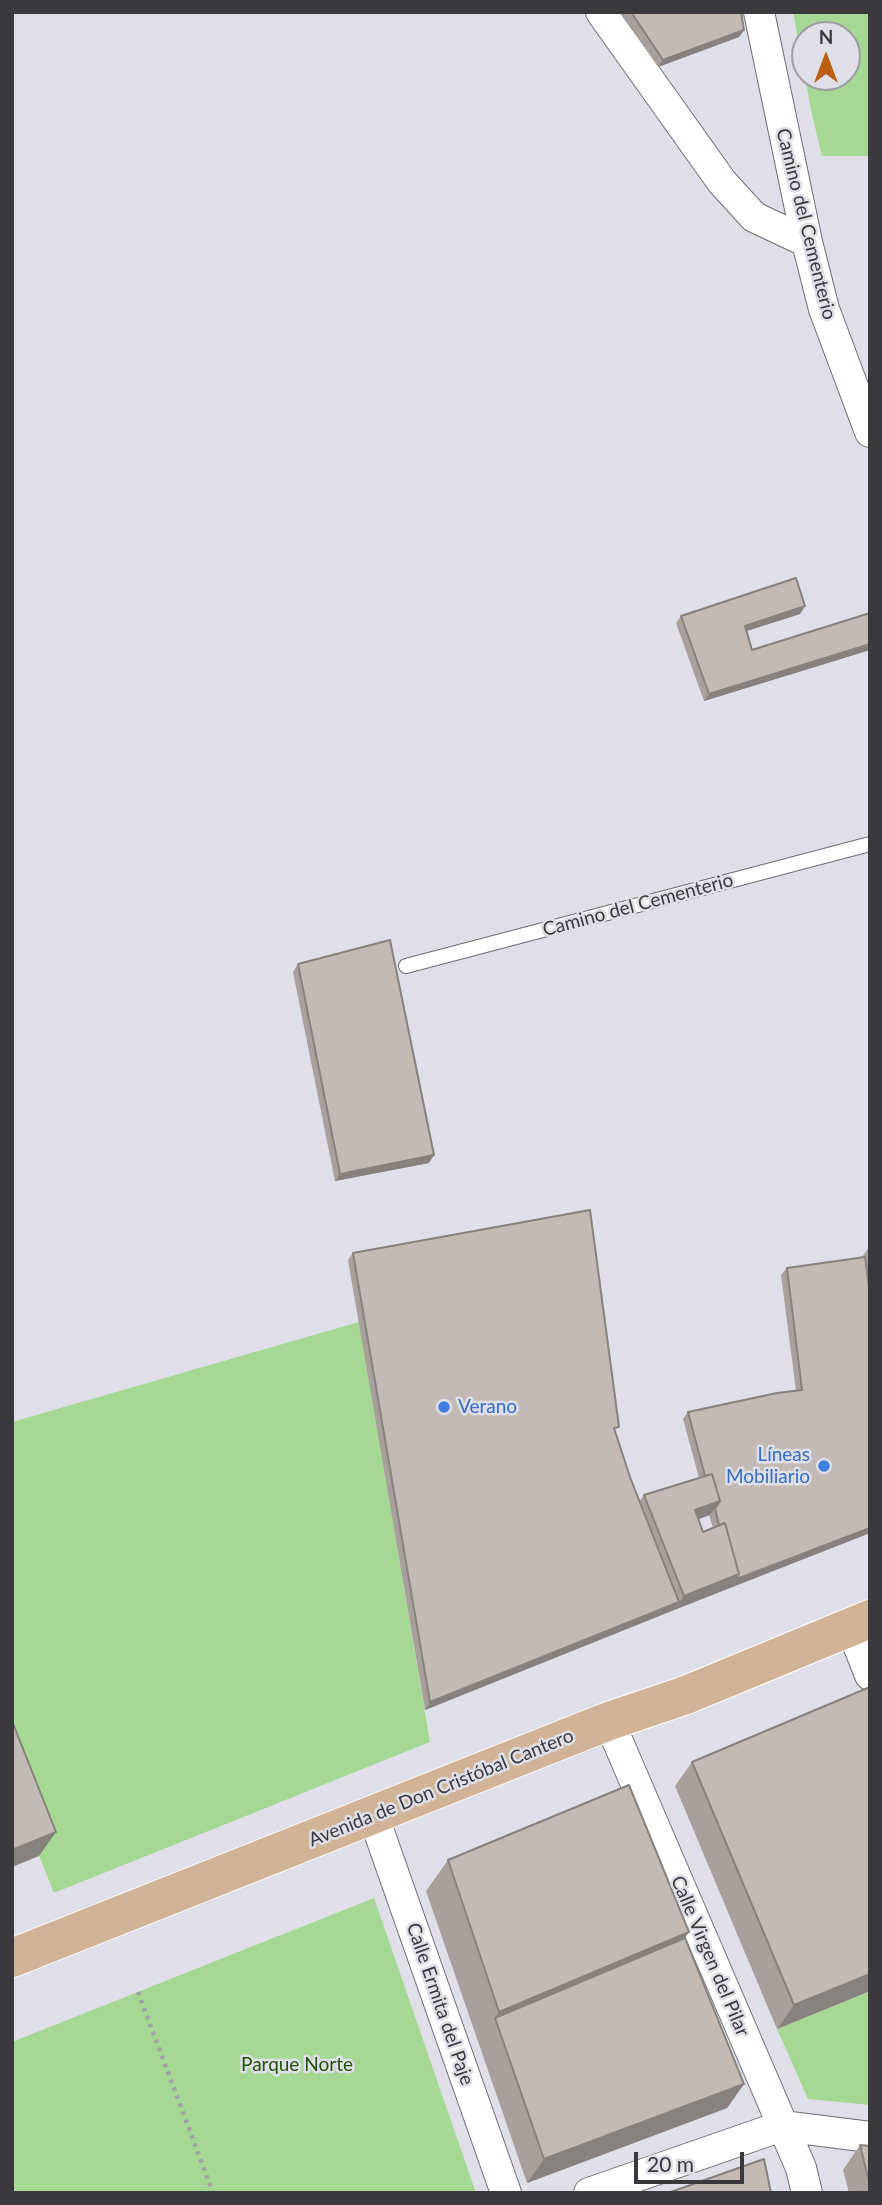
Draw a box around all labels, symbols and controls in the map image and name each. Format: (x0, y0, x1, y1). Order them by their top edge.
north arrow (791, 21, 861, 91)
text: N (819, 25, 833, 48)
street label: Camino del Cementerio (771, 126, 841, 322)
street label: Camino del Cementerio (540, 869, 736, 941)
place label: Verano (458, 1396, 517, 1418)
marker: Verano (436, 1399, 452, 1415)
place label: Líneas Mobiliario (726, 1444, 810, 1488)
marker: Líneas Mobiliario (816, 1458, 832, 1474)
street label: Avenida de Don Cristóbal Cantero (305, 1724, 577, 1852)
street label: Calle Virgen del Pilar (666, 1872, 754, 2040)
street label: Calle Ermita del Paje (402, 1920, 478, 2088)
park label: Parque Norte (241, 2054, 353, 2076)
scale bar (637, 2138, 747, 2182)
text: 20 m (647, 2151, 694, 2176)

